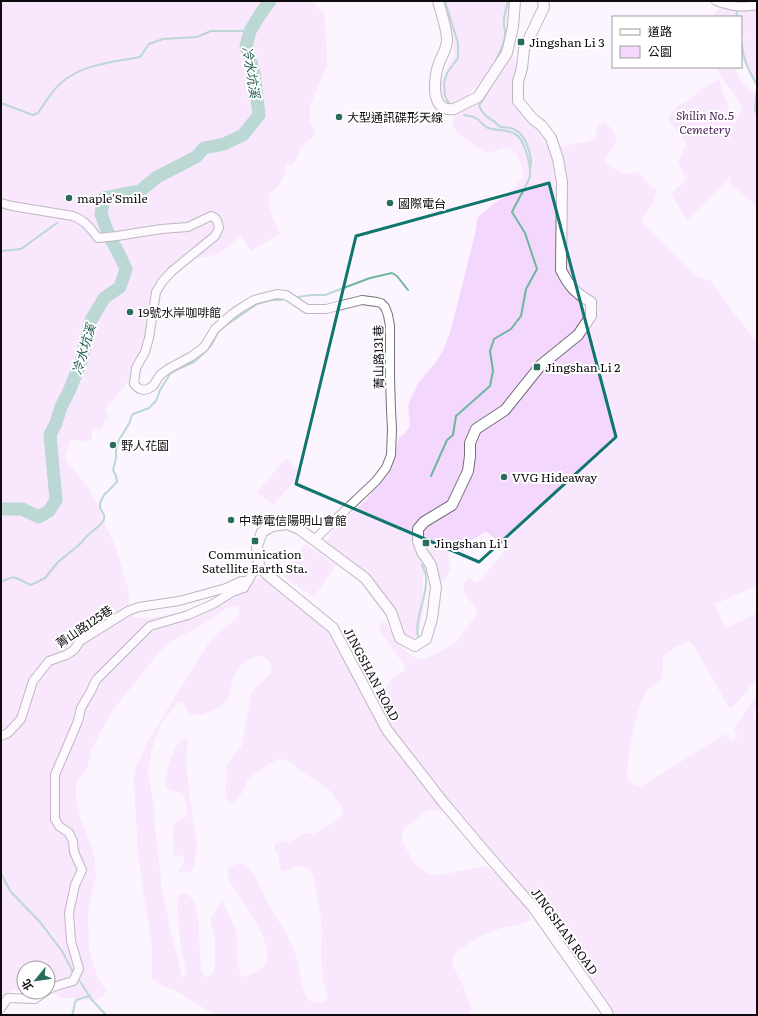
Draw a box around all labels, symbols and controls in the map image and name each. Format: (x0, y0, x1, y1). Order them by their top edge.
legend (612, 16, 742, 68)
text: 道路 (648, 22, 672, 40)
place label: Jingshan Li 3 (529, 33, 605, 51)
marker: Jingshan Li 3 (516, 37, 526, 47)
text: 公園 (648, 42, 672, 60)
water label: 冷水坑溪 (239, 45, 266, 101)
park label: Shilin No.5 Cemetery (676, 106, 734, 138)
place label: 大型通訊碟形天線 (347, 108, 443, 126)
marker: 大型通訊碟形天線 (334, 112, 344, 122)
place label: maple'Smile (77, 189, 148, 207)
marker: maple'Smile (64, 193, 74, 203)
place label: 國際電台 (398, 194, 446, 212)
marker: 國際電台 (385, 198, 395, 208)
place label: 19號水岸咖啡館 (138, 303, 221, 321)
marker: 19號水岸咖啡館 (125, 307, 135, 317)
water label: 冷水坑溪 (66, 319, 100, 377)
street label: 菁山路131巷 (368, 325, 388, 389)
place label: Jingshan Li 2 (545, 358, 620, 376)
marker: Jingshan Li 2 (532, 362, 542, 372)
place label: 野人花園 (121, 436, 169, 454)
marker: 野人花園 (108, 440, 118, 450)
place label: VVG Hideaway (512, 468, 597, 486)
marker: VVG Hideaway (499, 472, 509, 482)
place label: 中華電信陽明山會館 (239, 511, 347, 529)
marker: 中華電信陽明山會館 (226, 515, 236, 525)
place label: Jingshan Li 1 (434, 534, 508, 552)
marker: Communication Satellite Earth Sta. (250, 536, 260, 546)
marker: Jingshan Li 1 (421, 538, 431, 548)
place label: Communication Satellite Earth Sta. (202, 545, 308, 577)
street label: 菁山路125巷 (52, 600, 116, 652)
street label: JINGSHAN ROAD (340, 624, 404, 724)
street label: JINGSHAN ROAD (527, 884, 603, 978)
north arrow (16, 960, 56, 1000)
text: 北 (17, 977, 36, 994)

